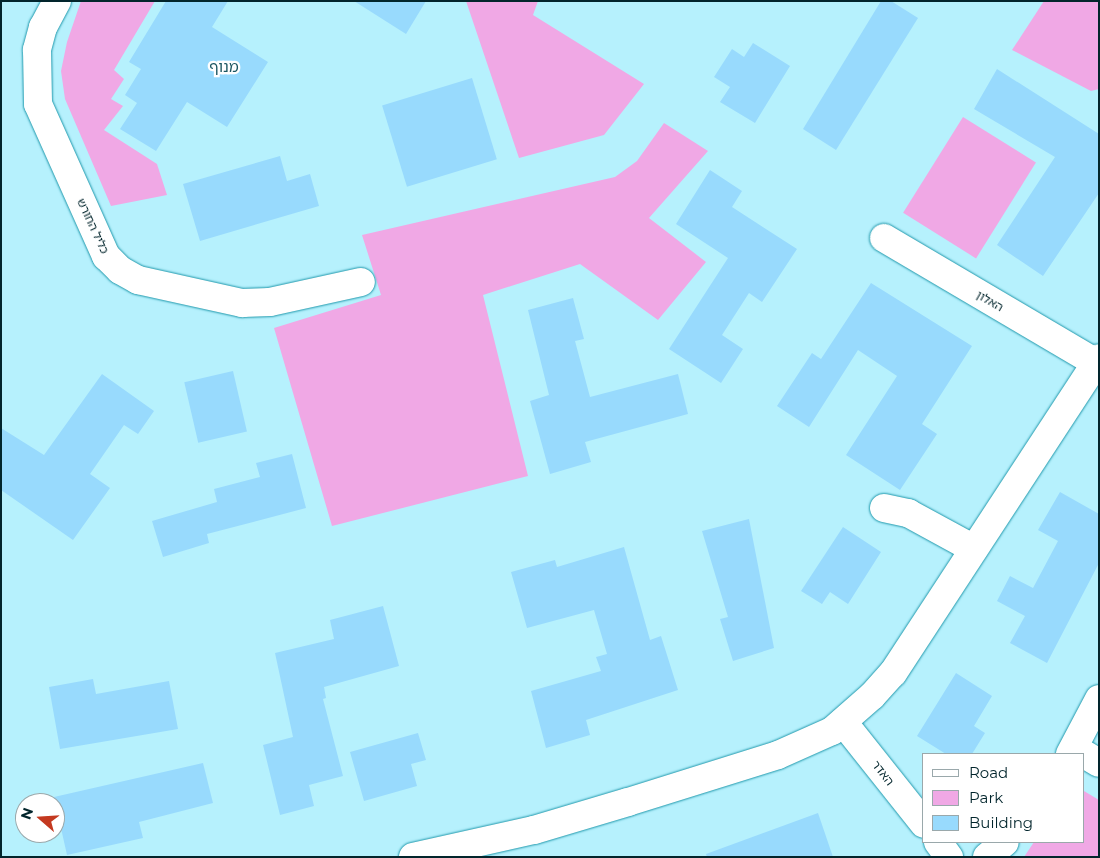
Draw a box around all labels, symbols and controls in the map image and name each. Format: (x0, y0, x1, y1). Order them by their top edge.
district label: מנוף (209, 58, 239, 76)
street label: כליל החורש (74, 196, 112, 256)
street label: האלון (974, 288, 1006, 314)
legend (922, 753, 1085, 843)
street label: האדר (869, 758, 897, 788)
text: Road (969, 763, 1008, 782)
text: Park (969, 788, 1003, 807)
north arrow (15, 793, 65, 843)
text: N (16, 805, 37, 822)
text: Building (969, 813, 1033, 832)

